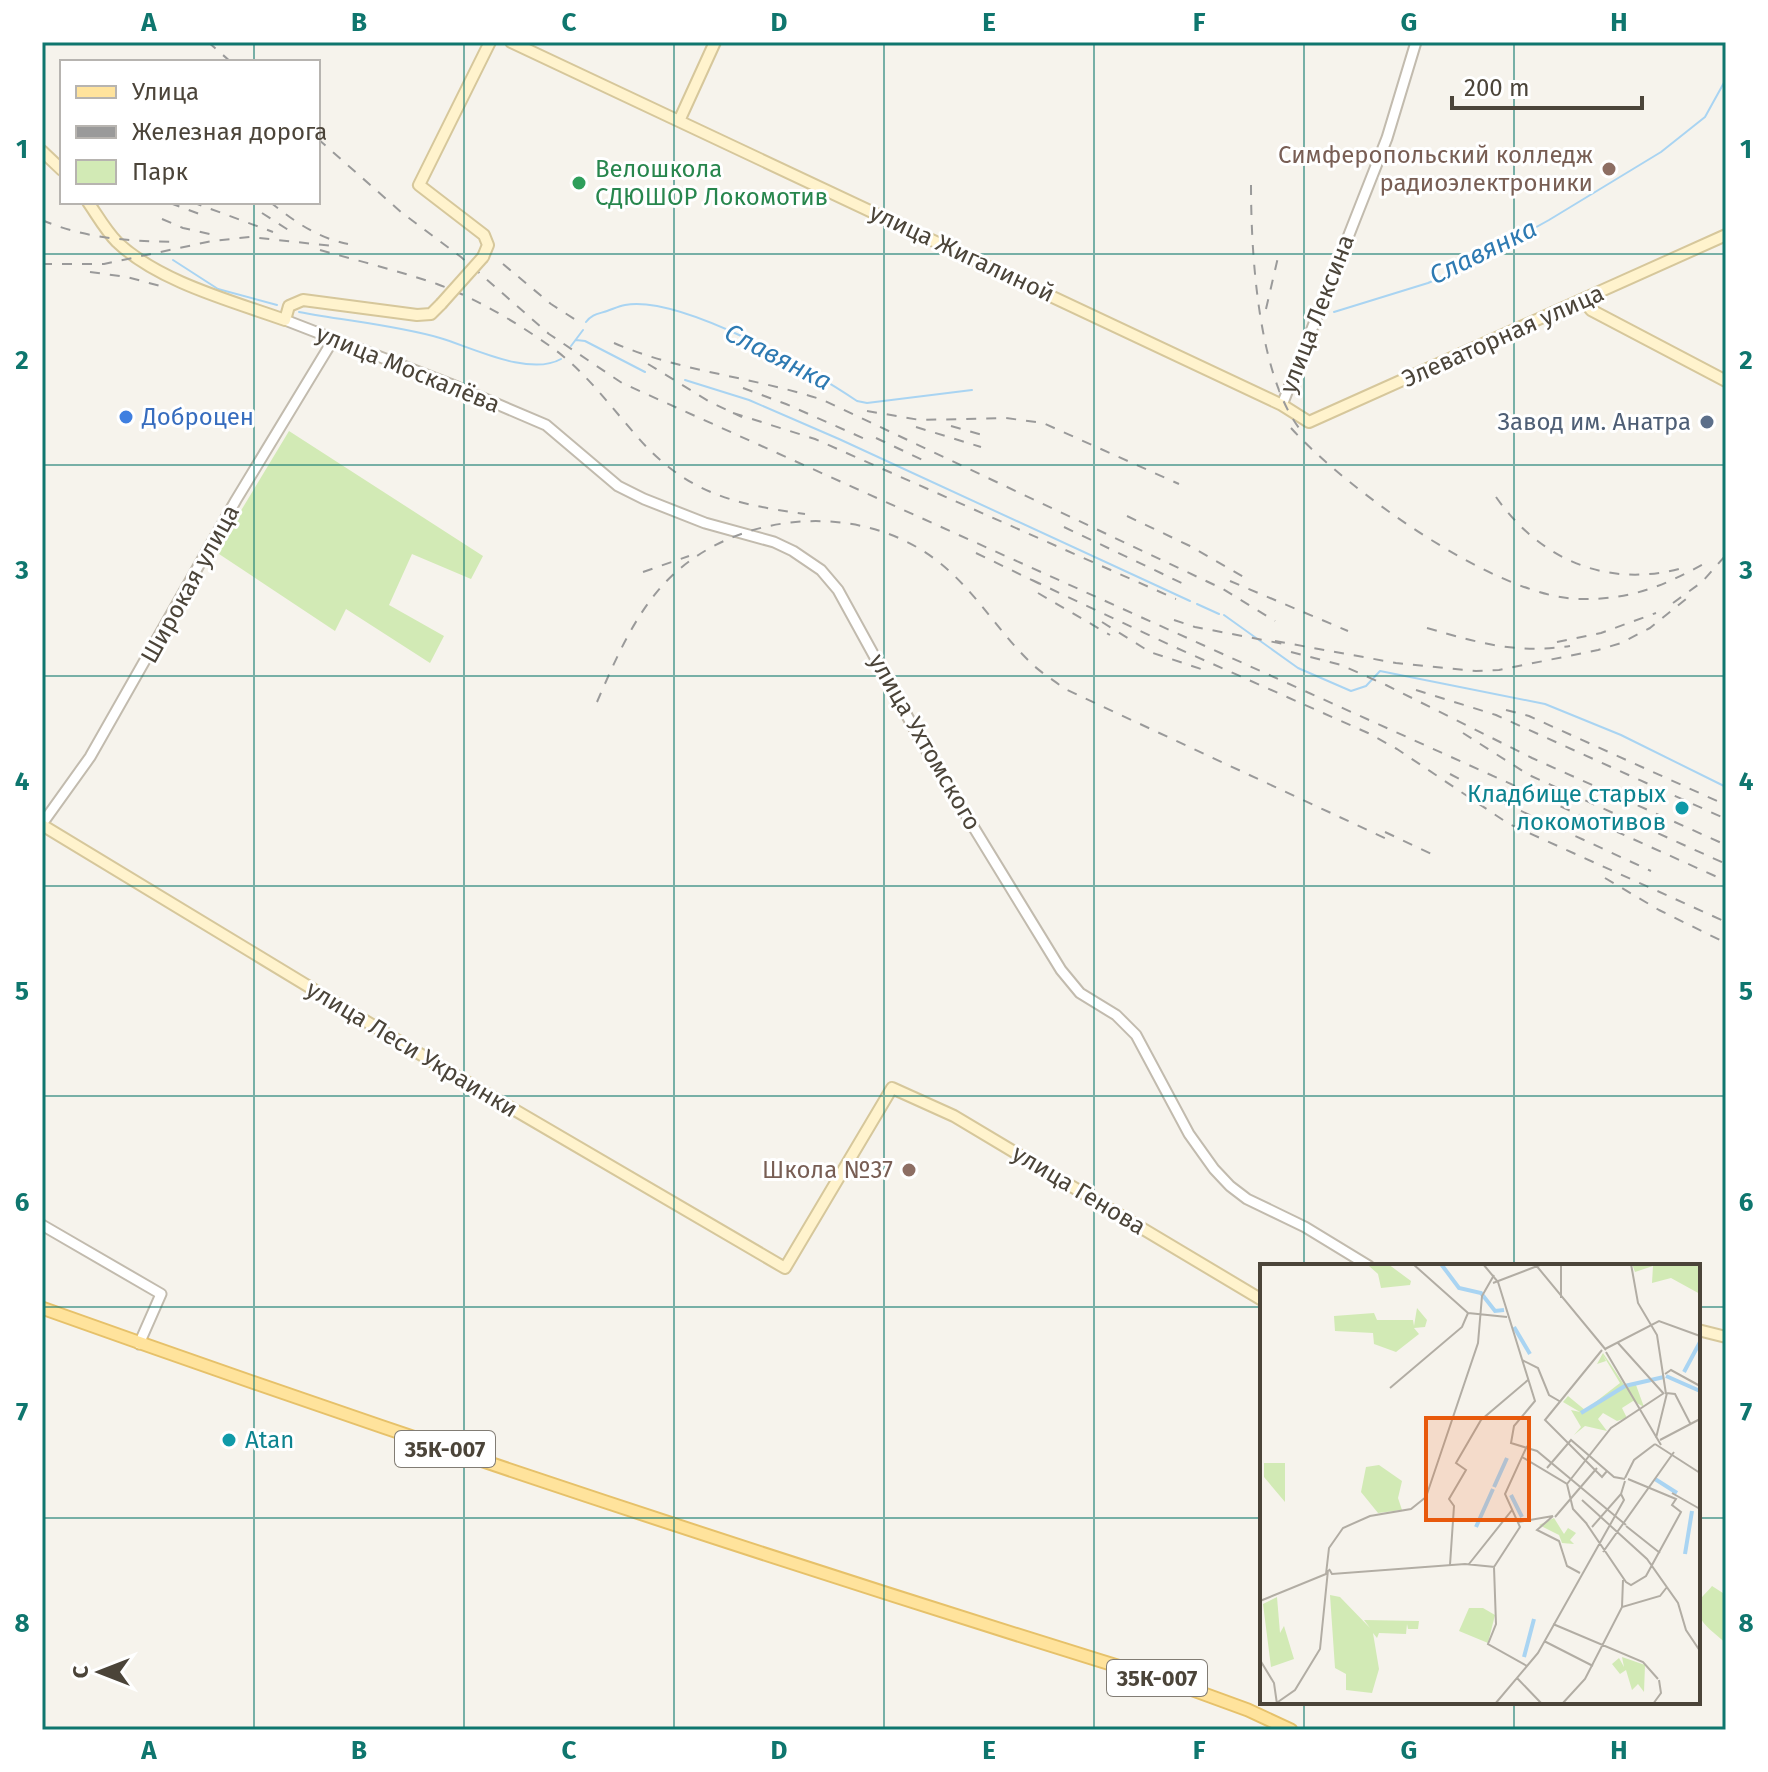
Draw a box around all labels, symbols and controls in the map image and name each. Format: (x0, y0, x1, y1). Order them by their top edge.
text: A (140, 7, 157, 38)
text: B (351, 7, 367, 38)
text: C (562, 7, 577, 38)
text: D (771, 7, 788, 38)
text: E (982, 7, 996, 38)
text: F (1193, 7, 1206, 38)
text: G (1401, 7, 1417, 38)
text: H (1610, 7, 1628, 38)
legend (60, 60, 320, 204)
scale bar (1452, 60, 1642, 110)
text: 200 m (1464, 74, 1530, 102)
text: Улица (132, 78, 199, 106)
text: Железная дорога (132, 118, 327, 146)
text: 1 (16, 134, 28, 165)
text: 1 (1740, 134, 1752, 165)
place label: Симферопольский колледж радиоэлектроники (1278, 141, 1593, 197)
place label: Велошкола СДЮШОР Локомотив (595, 155, 828, 211)
text: Парк (132, 158, 189, 186)
marker: Симферопольский колледж радиоэлектроники (1600, 160, 1618, 178)
marker: Велошкола СДЮШОР Локомотив (570, 174, 588, 192)
street label: улица Жигалиной (865, 198, 1059, 308)
water label: Славянка (1424, 213, 1542, 291)
street label: улица Лексина (1274, 231, 1360, 397)
street label: Элеваторная улица (1398, 279, 1608, 393)
water label: Славянка (719, 317, 837, 397)
street label: улица Москалёва (312, 319, 504, 419)
text: 2 (15, 345, 29, 376)
text: 2 (1739, 345, 1753, 376)
place label: Доброцен (141, 403, 254, 431)
marker: Доброцен (117, 408, 135, 426)
place label: Завод им. Анатра (1497, 408, 1691, 436)
marker: Завод им. Анатра (1698, 413, 1716, 431)
street label: Широкая улица (135, 500, 245, 668)
text: 3 (14, 555, 29, 586)
text: 3 (1738, 555, 1753, 586)
street label: улица Ухтомского (863, 649, 987, 835)
text: 4 (15, 766, 30, 797)
text: 4 (1739, 766, 1754, 797)
place label: Кладбище старых локомотивов (1467, 780, 1666, 836)
marker: Кладбище старых локомотивов (1673, 799, 1691, 817)
street label: улица Леси Украинки (301, 975, 523, 1123)
text: 5 (15, 976, 29, 1007)
text: 5 (1739, 976, 1753, 1007)
street label: улица Генова (1007, 1139, 1151, 1241)
place label: Школа №37 (762, 1156, 893, 1184)
marker: Школа №37 (900, 1161, 918, 1179)
text: 6 (15, 1187, 30, 1218)
text: 6 (1739, 1187, 1754, 1218)
inset map (1260, 1264, 1700, 1704)
text: 7 (16, 1397, 28, 1428)
text: 7 (1740, 1397, 1752, 1428)
place label: Atan (245, 1426, 294, 1454)
marker: Atan (220, 1431, 238, 1449)
road number: 35К-007 (395, 1431, 495, 1467)
text: 8 (14, 1608, 30, 1639)
text: 8 (1738, 1608, 1754, 1639)
north arrow (60, 1632, 140, 1712)
road number: 35К-007 (1107, 1660, 1207, 1696)
text: С (67, 1665, 94, 1678)
text: A (140, 1735, 157, 1766)
text: B (351, 1735, 367, 1766)
text: C (562, 1735, 577, 1766)
text: D (771, 1735, 788, 1766)
text: E (982, 1735, 996, 1766)
text: F (1193, 1735, 1206, 1766)
text: G (1401, 1735, 1417, 1766)
text: H (1610, 1735, 1628, 1766)

